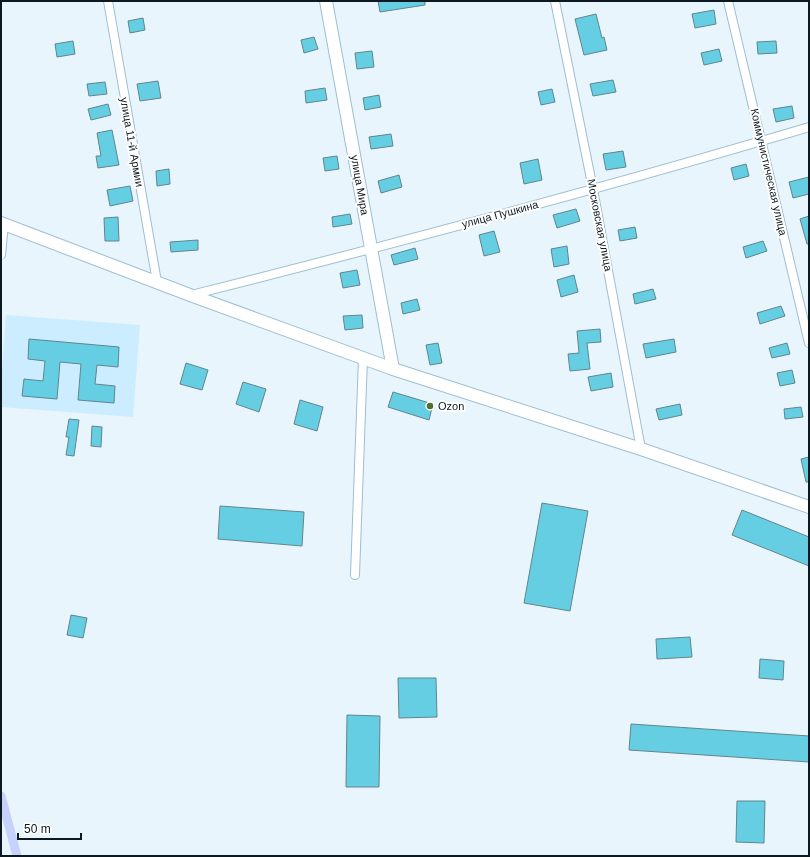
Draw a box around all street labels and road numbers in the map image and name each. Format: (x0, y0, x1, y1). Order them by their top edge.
street label: улица 11-й Армии (118, 96, 146, 188)
street label: Коммунистическая улица (749, 107, 790, 238)
street label: улица Мира (349, 154, 371, 217)
street label: Московская улица (585, 178, 615, 273)
street label: улица Пушкина (460, 198, 540, 230)

